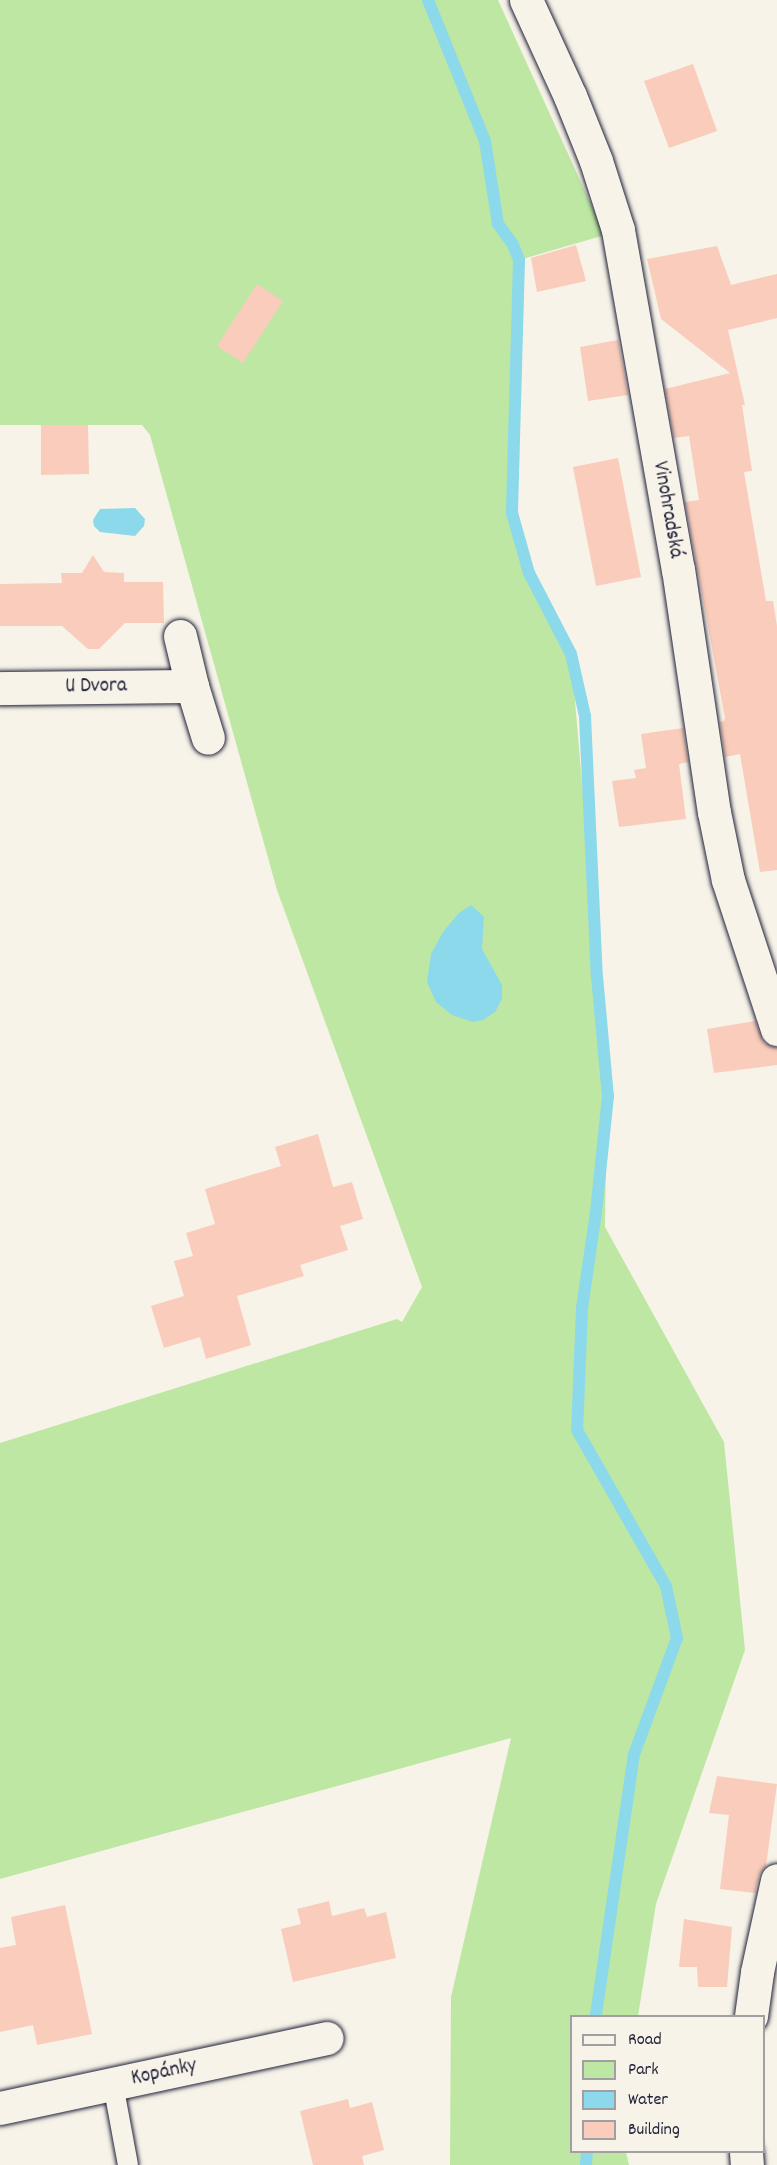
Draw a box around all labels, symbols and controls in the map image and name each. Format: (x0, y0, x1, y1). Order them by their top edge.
street label: Vinohradská (646, 460, 688, 560)
street label: U Dvora (65, 674, 127, 700)
legend (570, 2015, 765, 2153)
text: Road (628, 2028, 662, 2053)
street label: Kopánky (129, 2054, 199, 2092)
text: Park (628, 2058, 659, 2083)
text: Water (628, 2088, 668, 2113)
text: Building (628, 2118, 680, 2143)

